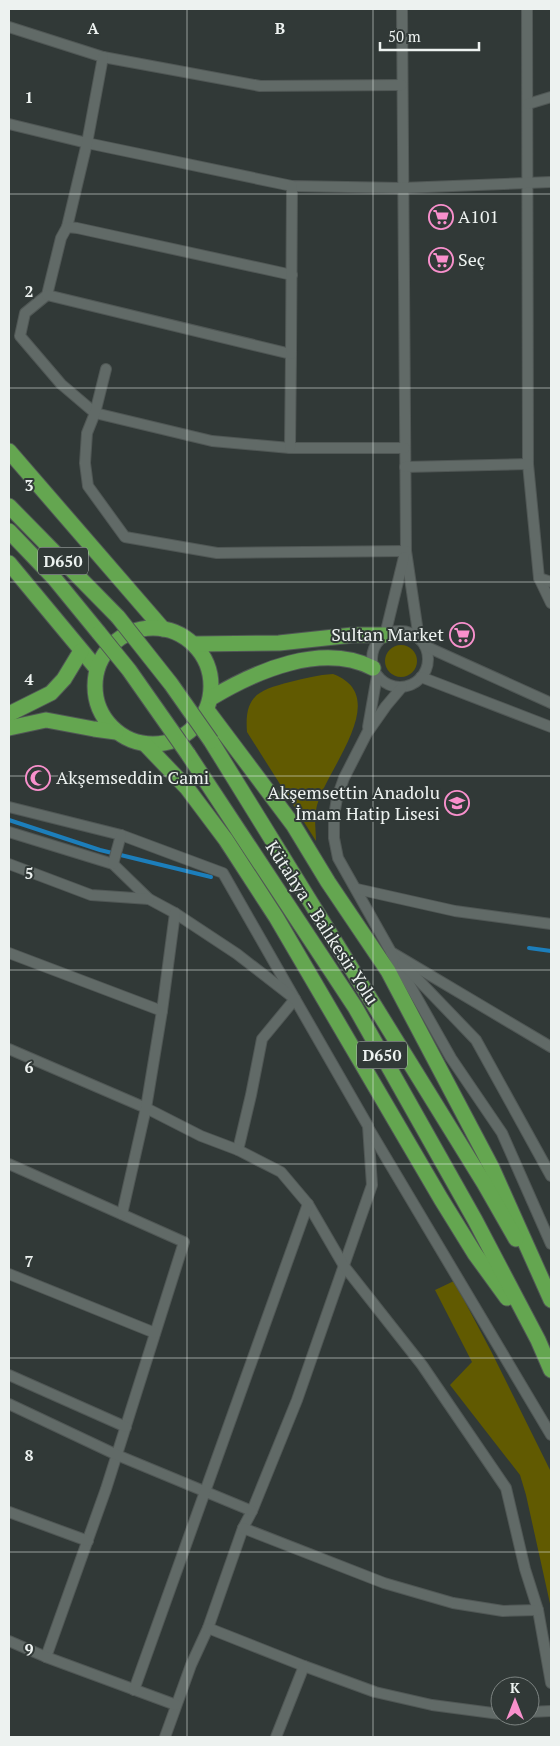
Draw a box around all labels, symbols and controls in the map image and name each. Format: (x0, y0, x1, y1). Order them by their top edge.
text: A (87, 17, 99, 39)
text: B (275, 17, 285, 39)
scale bar (380, 20, 479, 52)
text: 50 m (388, 26, 421, 46)
text: 1 (24, 86, 34, 108)
supermarket icon: A101 (428, 204, 454, 230)
place label: A101 (458, 204, 499, 228)
supermarket icon: Seç (428, 247, 454, 273)
place label: Seç (458, 247, 485, 271)
text: 2 (24, 280, 34, 302)
text: 3 (24, 474, 34, 496)
road number: D650 (38, 548, 88, 574)
place label: Sultan Market (331, 622, 444, 646)
supermarket icon: Sultan Market (449, 622, 475, 648)
text: 4 (24, 668, 34, 690)
mosque icon: Akşemseddin Cami (25, 765, 51, 791)
place label: Akşemseddin Cami (56, 765, 209, 789)
place label: Akşemsettin Anadolu İmam Hatip Lisesi (268, 780, 440, 825)
school or university icon: Akşemsettin Anadolu İmam Hatip Lisesi (444, 790, 470, 816)
street label: Kütahya - Balıkesir Yolu (261, 836, 385, 1009)
text: 5 (24, 862, 34, 884)
road number: D650 (357, 1042, 407, 1068)
text: 6 (24, 1056, 34, 1078)
text: 7 (24, 1250, 34, 1272)
text: 8 (24, 1444, 34, 1466)
text: 9 (24, 1638, 34, 1660)
north arrow (490, 1676, 540, 1726)
text: K (510, 1678, 520, 1697)

